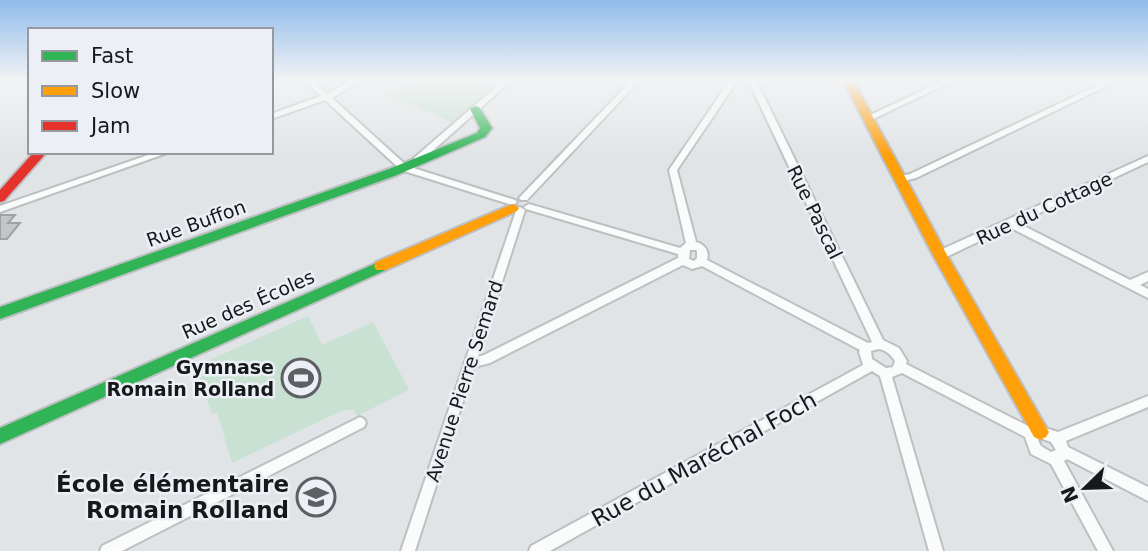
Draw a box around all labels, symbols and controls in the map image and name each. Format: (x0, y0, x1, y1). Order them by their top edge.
legend (28, 28, 273, 154)
text: Fast (91, 44, 133, 68)
text: Slow (91, 79, 140, 103)
text: Jam (89, 114, 131, 138)
street label: Rue Pascal (783, 162, 847, 262)
street label: Rue du Cottage (973, 167, 1115, 249)
street label: Rue Buffon (143, 195, 249, 251)
street label: Rue des Écoles (178, 265, 318, 343)
street label: Avenue Pierre Semard (421, 277, 507, 485)
place label: Gymnase Romain Rolland (106, 356, 274, 400)
sports icon: Gymnase Romain Rolland (280, 357, 322, 399)
street label: Rue du Maréchal Foch (587, 386, 821, 532)
north arrow (1050, 453, 1120, 523)
place label: École élémentaire Romain Rolland (56, 470, 289, 523)
school or university icon: École élémentaire Romain Rolland (295, 476, 337, 518)
text: N (1056, 483, 1083, 506)

